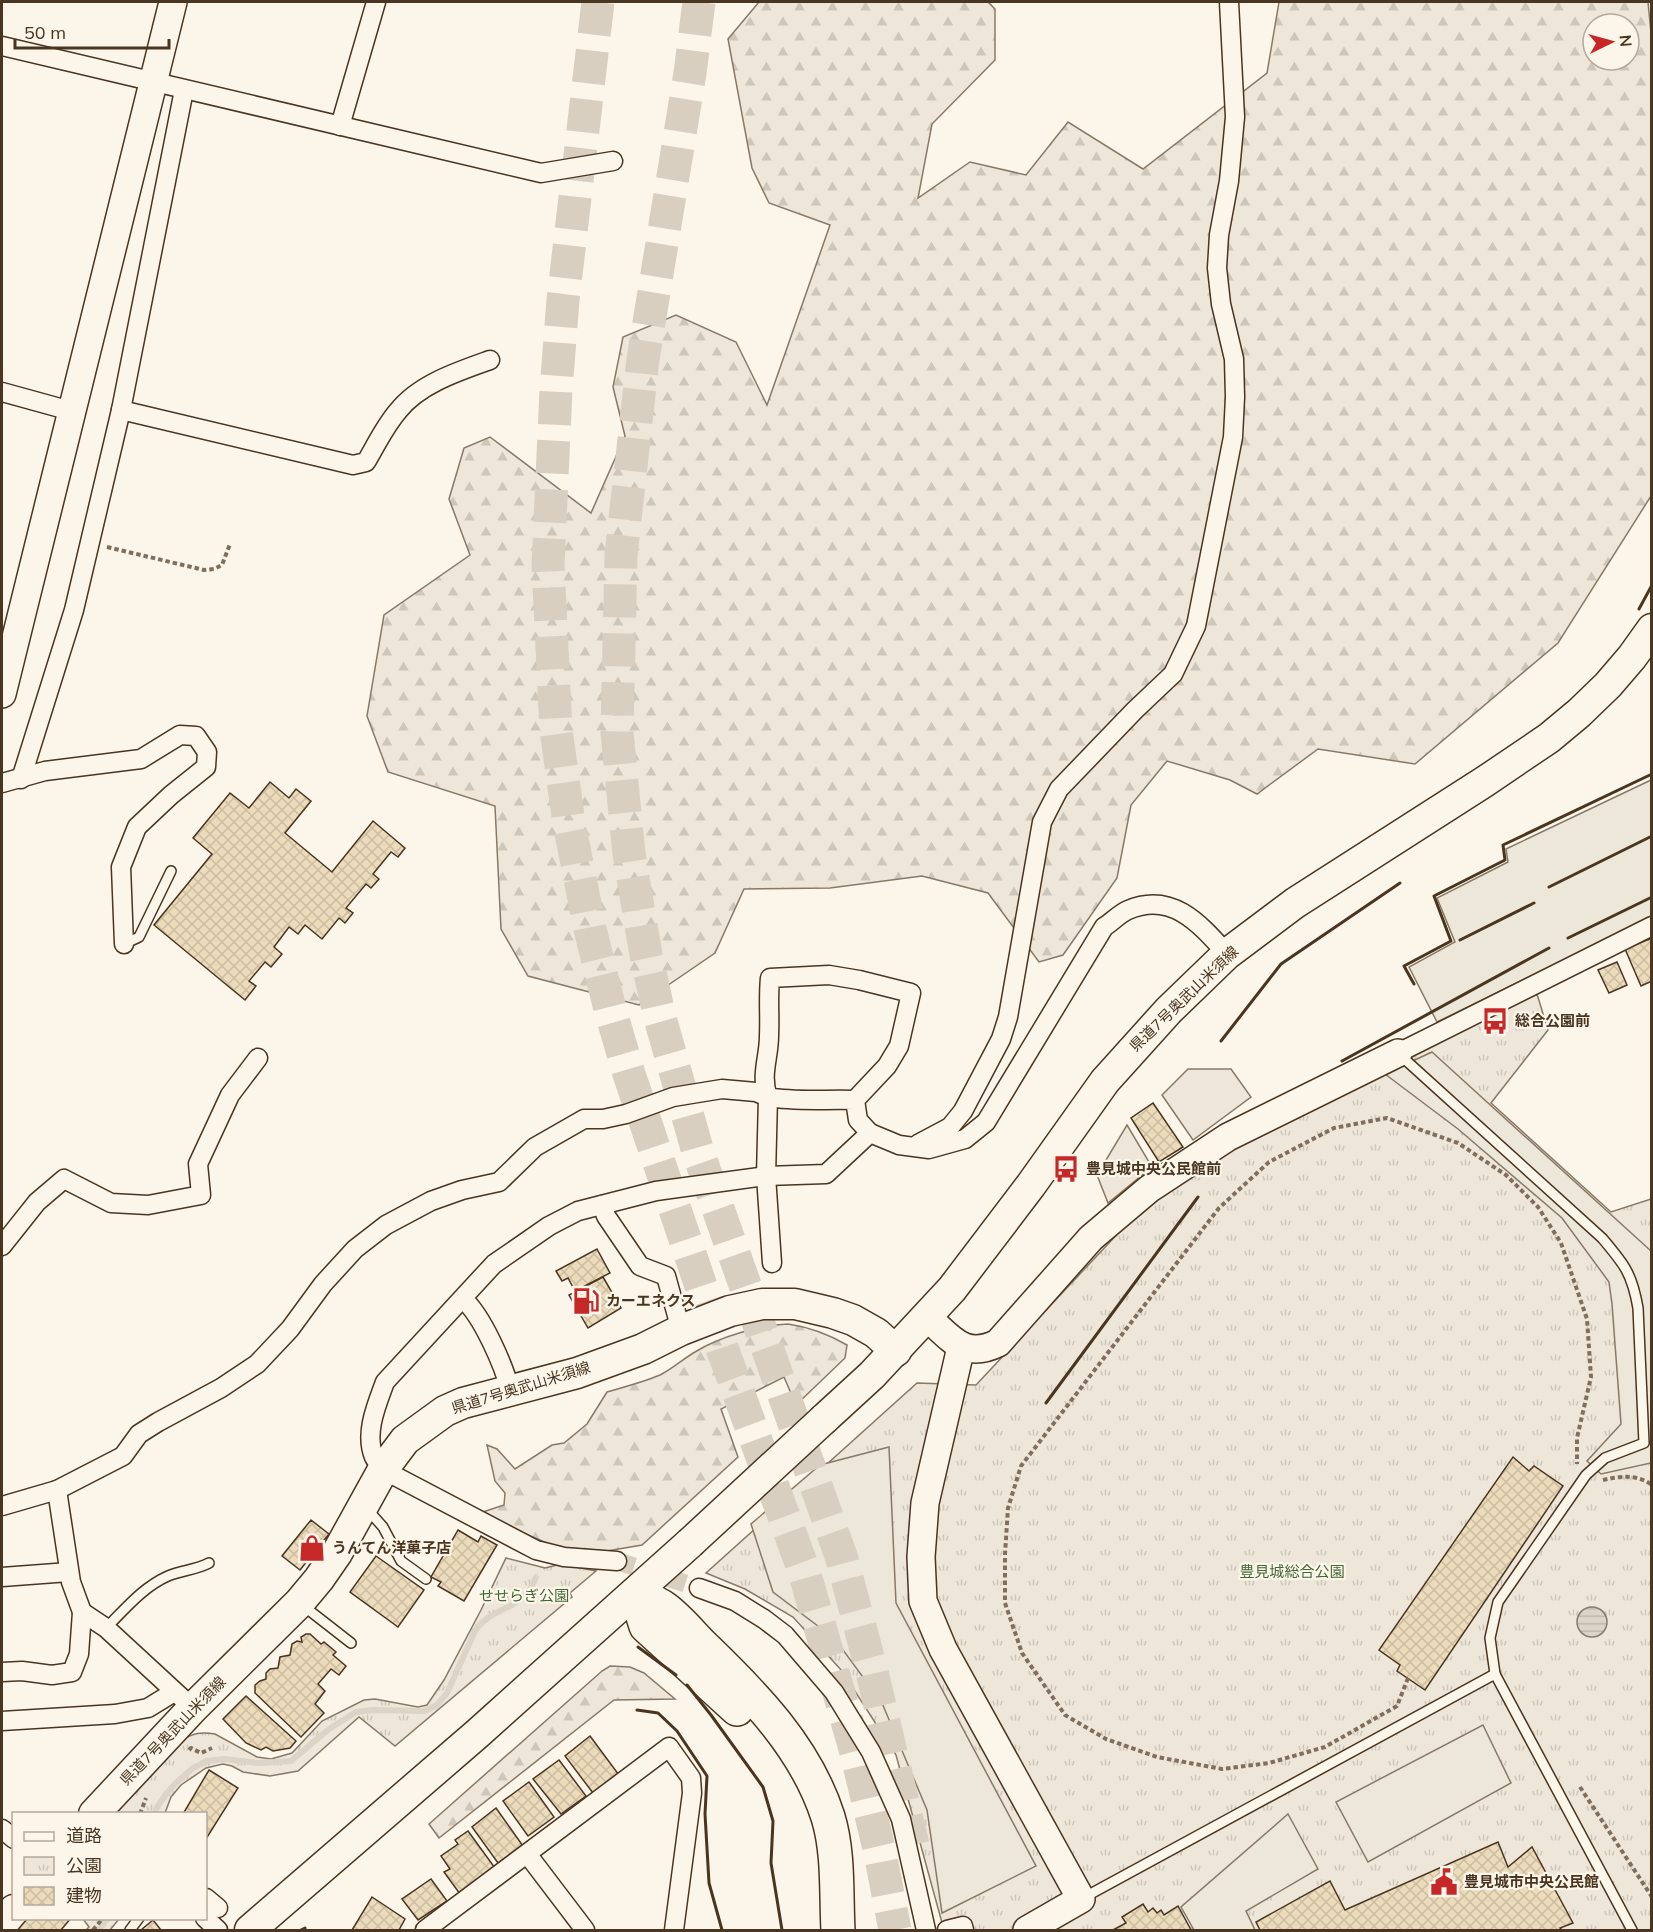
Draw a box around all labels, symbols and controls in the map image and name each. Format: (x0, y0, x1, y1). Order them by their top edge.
scale bar (15, 12, 170, 50)
north arrow (1581, 12, 1641, 72)
text: 50 m (24, 21, 66, 44)
text: N (1615, 34, 1636, 48)
street label: 県道7号奥武山米須線 (1125, 942, 1242, 1055)
bus stop icon: 総合公園前 (1480, 1006, 1510, 1036)
place label: 総合公園前 (1515, 1011, 1590, 1030)
bus stop icon: 豊見城中央公民館前 (1051, 1154, 1081, 1184)
place label: 豊見城中央公民館前 (1086, 1159, 1221, 1178)
fuel station icon: カーエネクス (571, 1286, 601, 1316)
place label: カーエネクス (606, 1291, 696, 1310)
street label: 県道7号奥武山米須線 (449, 1357, 592, 1418)
shop icon: うんてん洋菓子店 (297, 1533, 327, 1563)
place label: うんてん洋菓子店 (332, 1538, 451, 1557)
park label: 豊見城総合公園 (1239, 1562, 1345, 1581)
park label: せせらぎ公園 (479, 1586, 569, 1605)
street label: 県道7号奥武山米須線 (116, 1672, 229, 1789)
legend (12, 1812, 207, 1920)
text: 道路 (66, 1824, 102, 1847)
text: 公園 (66, 1854, 102, 1877)
public building icon: 豊見城市中央公民館 (1429, 1867, 1459, 1897)
place label: 豊見城市中央公民館 (1464, 1872, 1599, 1891)
text: 建物 (66, 1884, 102, 1907)

